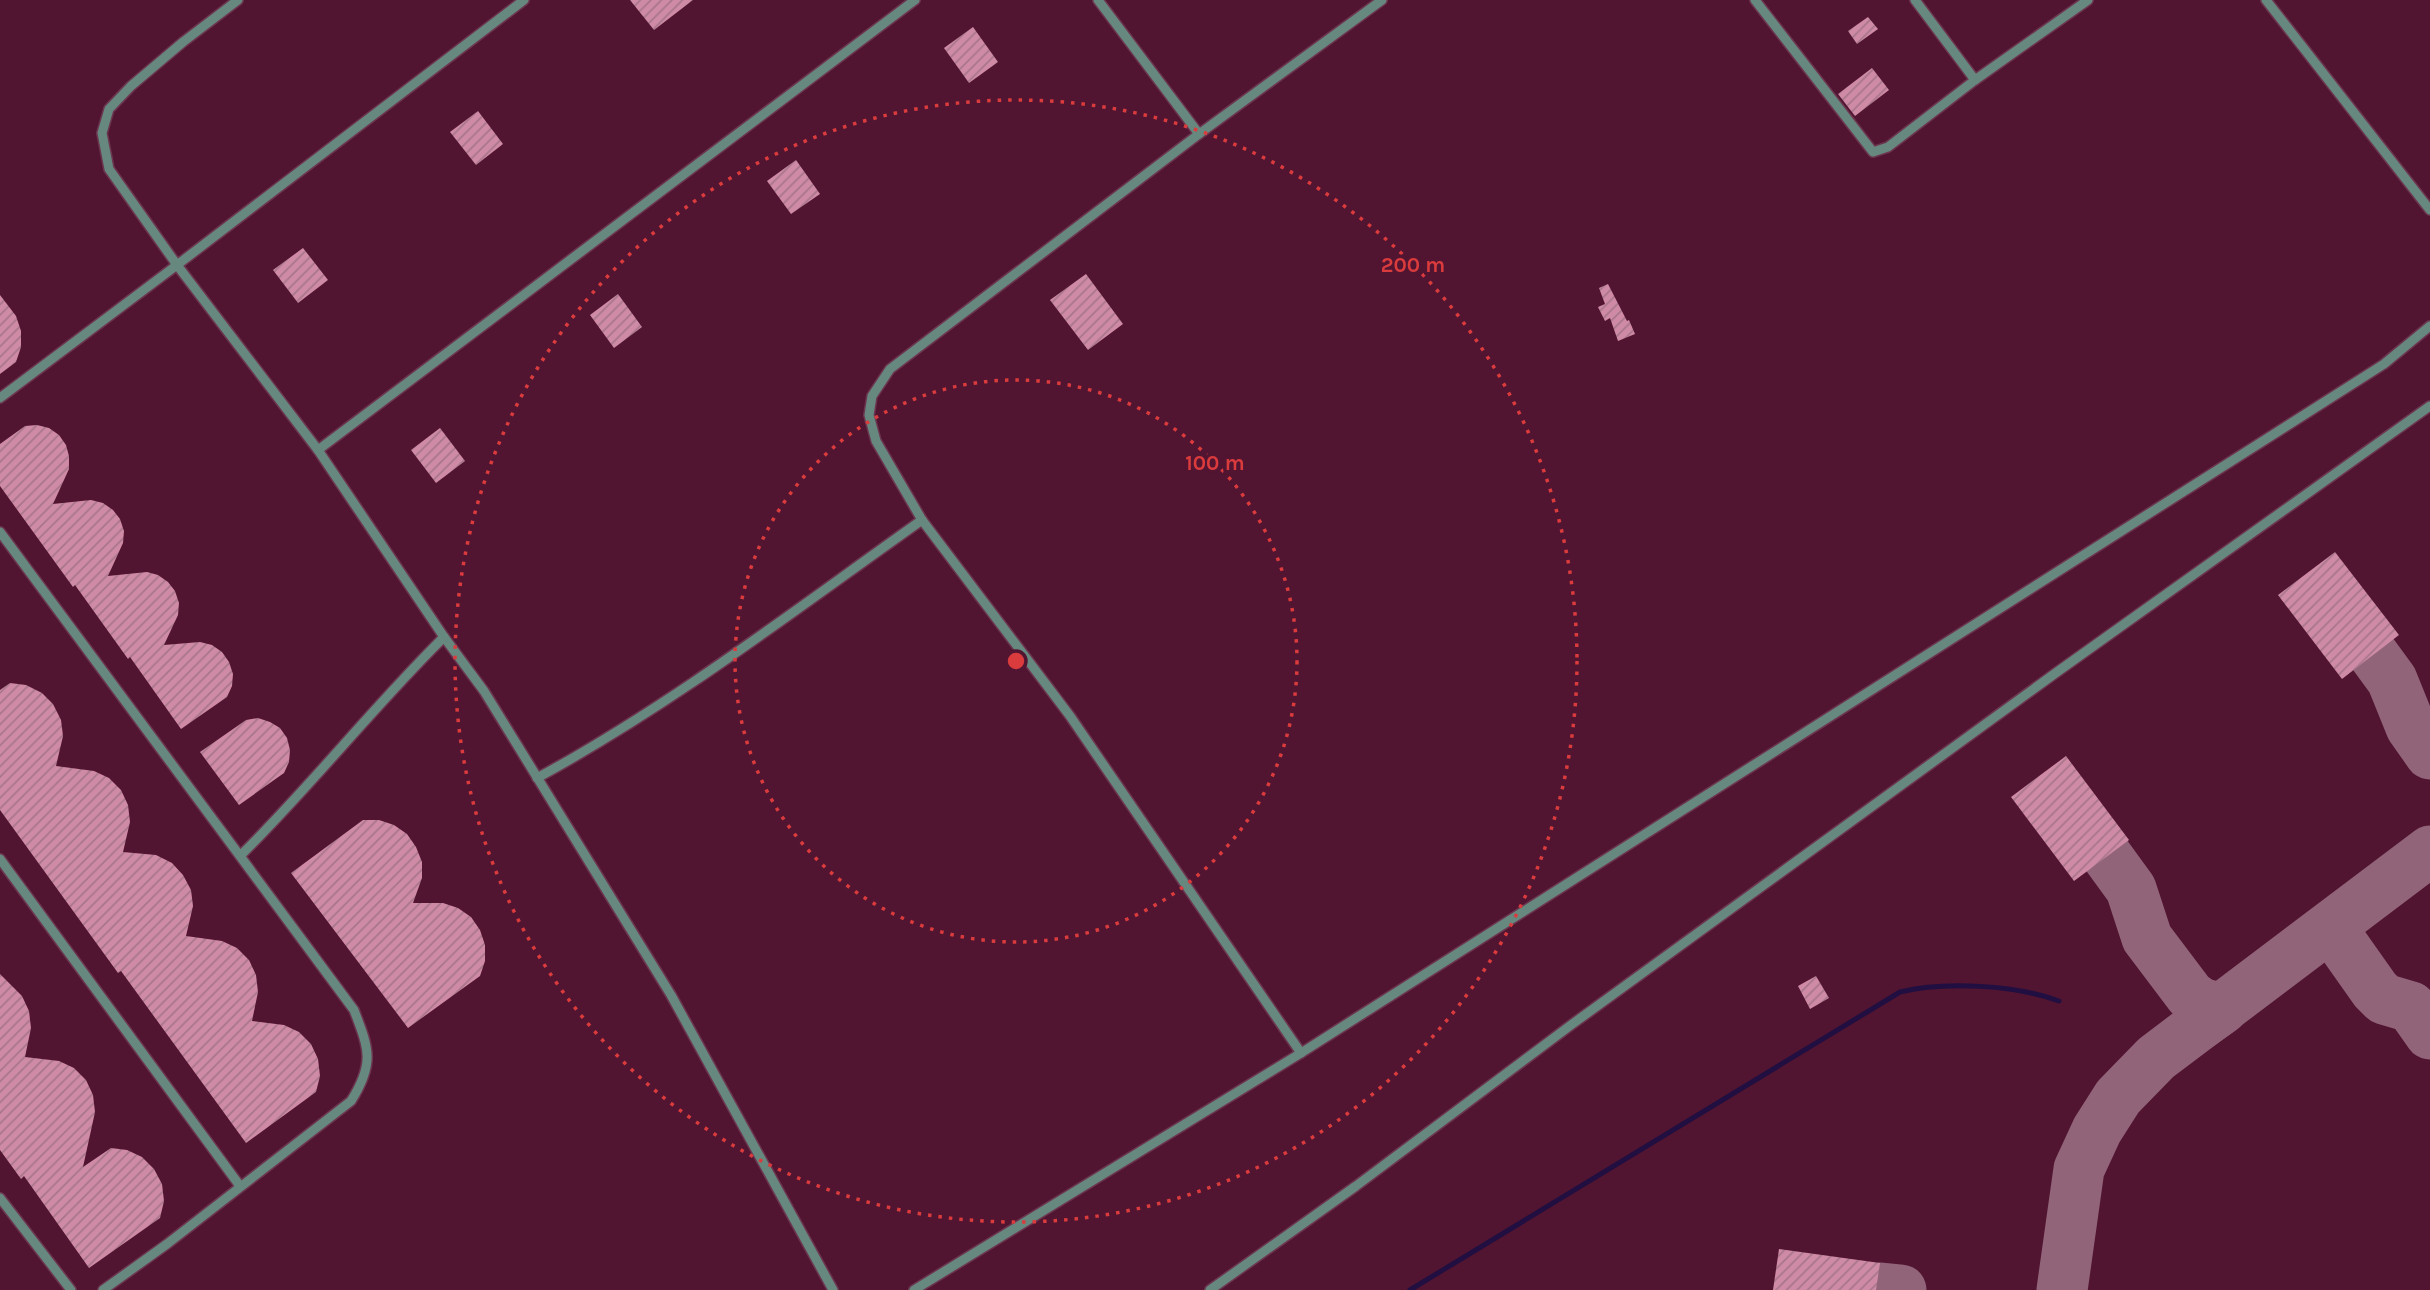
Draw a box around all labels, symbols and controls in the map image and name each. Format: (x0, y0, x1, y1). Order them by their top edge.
text: 200 m (1381, 253, 1445, 277)
text: 100 m (1185, 451, 1245, 475)
centre of rings (1004, 649, 1028, 673)

